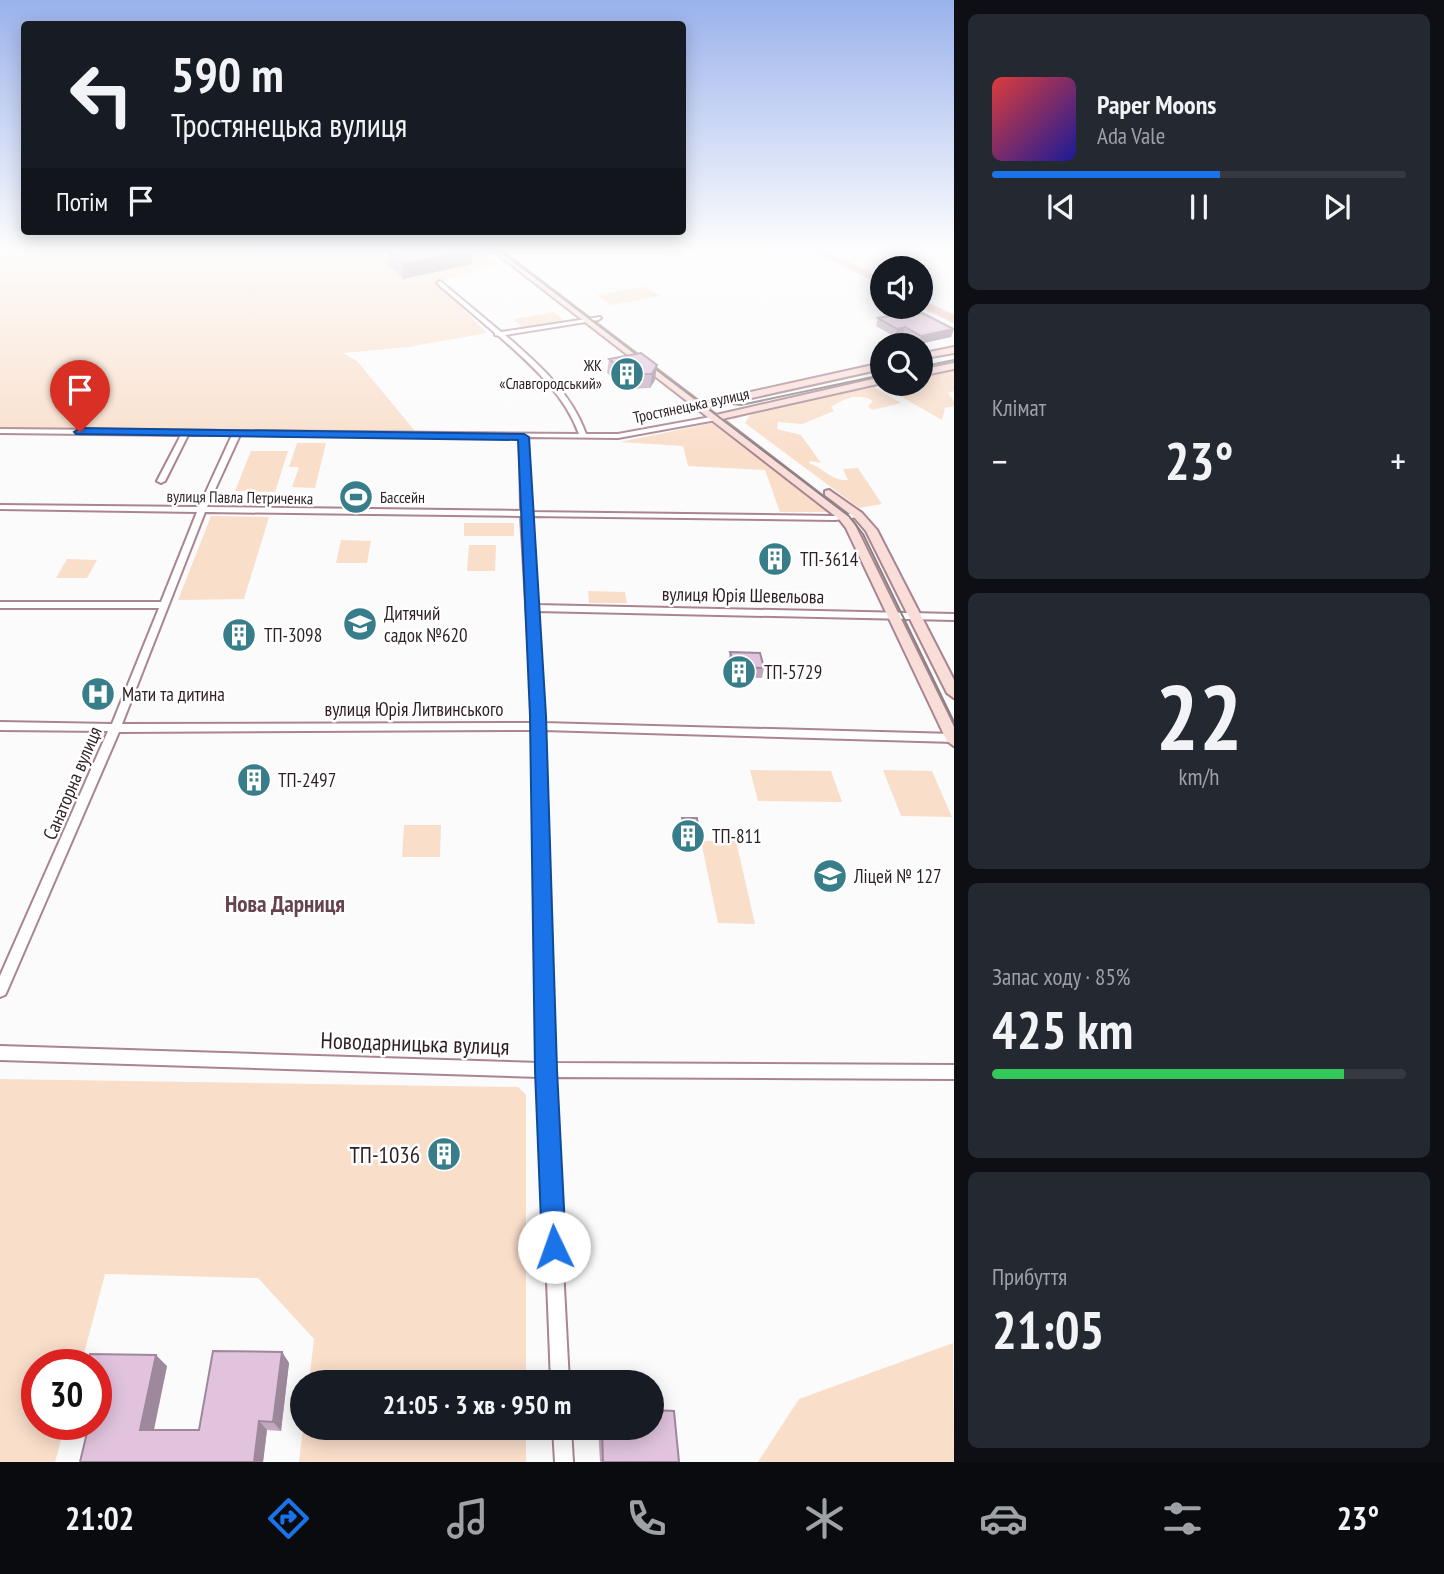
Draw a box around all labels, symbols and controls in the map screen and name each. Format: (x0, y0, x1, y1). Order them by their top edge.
text: 590 m (171, 42, 284, 106)
icon: left (56, 49, 147, 140)
text: Paper Moons (1097, 88, 1216, 121)
text: Тростянецька вулиця (171, 104, 407, 146)
text: Ada Vale (1097, 121, 1165, 150)
icon: arrive (122, 182, 160, 220)
text: Потім (56, 185, 108, 218)
icon: previous (1042, 188, 1080, 226)
icon: pause (1180, 188, 1218, 226)
icon: next (1318, 188, 1356, 226)
map controls (870, 256, 933, 396)
button: sound (870, 256, 933, 319)
button: search (870, 333, 933, 396)
place label: ЖК «Славгородський» (499, 355, 602, 393)
building icon: ЖК «Славгородський» (608, 355, 646, 393)
pin (50, 360, 110, 432)
icon: arrive (61, 371, 99, 409)
street label: Тростянецька вулиця (631, 383, 751, 427)
text: Клімат (992, 393, 1046, 422)
text: 23° (1165, 427, 1233, 494)
text: − (992, 436, 1008, 485)
text: + (1390, 436, 1406, 485)
sports icon: Бассейн (337, 478, 375, 516)
street label: вулиця Павла Петриченка (167, 486, 313, 508)
place label: Бассейн (380, 487, 425, 507)
building icon: ТП-3614 (756, 540, 794, 578)
place label: ТП-3614 (800, 547, 859, 571)
street label: вулиця Юрія Шевельова (662, 582, 824, 608)
place label: Дитячий садок №620 (384, 601, 468, 647)
school or university icon: Дитячий садок №620 (341, 605, 379, 643)
building icon: ТП-3098 (220, 616, 258, 654)
place label: ТП-3098 (264, 623, 322, 647)
building icon: ТП-5729 (720, 653, 758, 691)
text: 22 (1156, 657, 1243, 775)
place label: ТП-5729 (764, 660, 822, 684)
hospital icon: Мати та дитина (79, 675, 117, 713)
place label: Мати та дитина (122, 682, 225, 706)
street label: вулиця Юрія Литвинського (325, 697, 503, 721)
street label: Санаторна вулиця (37, 723, 107, 843)
building icon: ТП-2497 (235, 761, 273, 799)
text: km/h (1179, 762, 1219, 791)
place label: ТП-2497 (278, 768, 336, 792)
building icon: ТП-811 (669, 817, 707, 855)
place label: ТП-811 (712, 824, 762, 848)
school or university icon: Ліцей № 127 (811, 857, 849, 895)
place label: Ліцей № 127 (853, 864, 942, 888)
district label: Нова Дарниця (225, 889, 345, 918)
text: Запас ходу · 85% (992, 962, 1130, 991)
text: 425 km (992, 996, 1133, 1063)
street label: Новодарницька вулиця (320, 1025, 510, 1061)
building icon: ТП-1036 (425, 1135, 463, 1173)
place label: ТП-1036 (350, 1140, 420, 1169)
position arrow (517, 1210, 591, 1284)
text: Прибуття (992, 1262, 1067, 1291)
text: 21:05 (992, 1296, 1104, 1363)
speed limit sign: 30 (21, 1349, 112, 1440)
text: 21:05 · 3 хв · 950 m (383, 1388, 571, 1421)
icon: directions (264, 1494, 313, 1543)
icon: music (443, 1494, 492, 1543)
icon: phone (622, 1494, 671, 1543)
icon: climate (800, 1494, 849, 1543)
icon: car (979, 1494, 1028, 1543)
icon: filters (1158, 1494, 1207, 1543)
text: 21:02 (65, 1497, 134, 1539)
text: 23° (1337, 1497, 1379, 1539)

